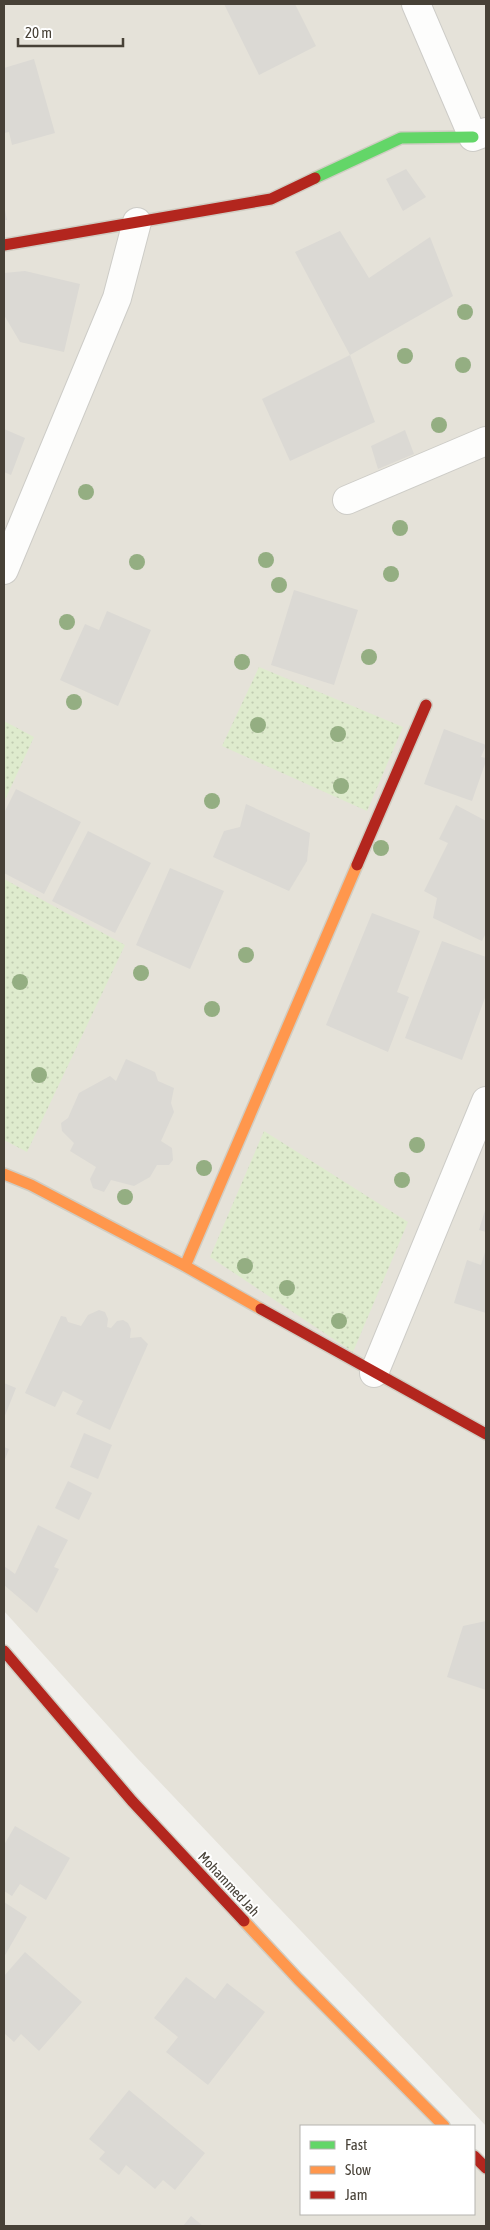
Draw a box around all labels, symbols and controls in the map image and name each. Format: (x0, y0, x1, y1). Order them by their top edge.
scale bar (18, 15, 122, 47)
text: 20 m (25, 24, 52, 41)
street label: Mohammed Jah (195, 1849, 263, 1919)
legend (300, 2125, 475, 2215)
text: Fast (345, 2136, 367, 2153)
text: Slow (345, 2161, 371, 2178)
text: Jam (345, 2186, 368, 2203)

